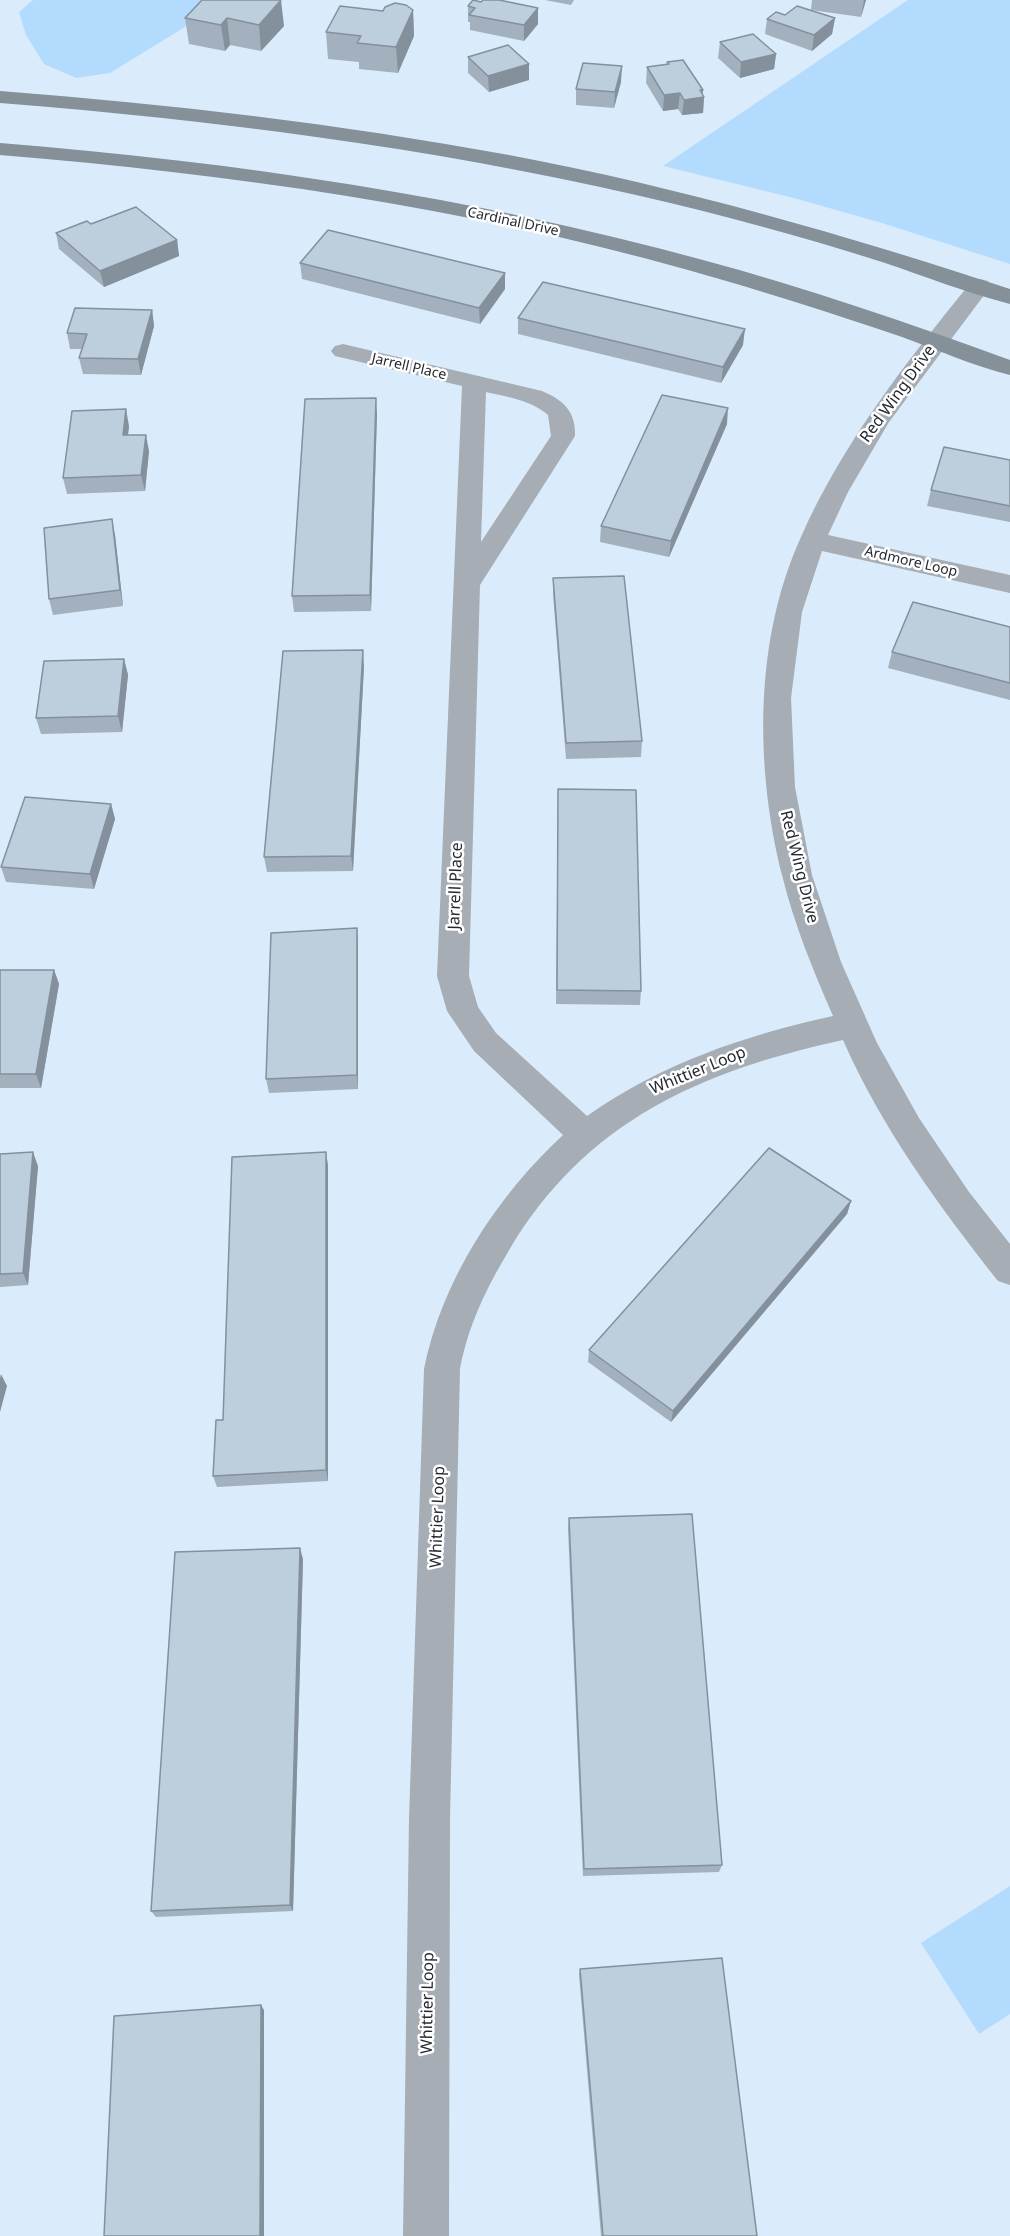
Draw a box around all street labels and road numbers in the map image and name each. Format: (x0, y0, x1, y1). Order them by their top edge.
street label: Cardinal Drive (466, 204, 560, 240)
street label: Red Wing Drive (856, 342, 940, 446)
street label: Jarrell Place (370, 350, 448, 384)
street label: Ardmore Loop (863, 543, 959, 581)
street label: Red Wing Drive (776, 809, 822, 925)
street label: Jarrell Place (445, 842, 467, 930)
street label: Whittier Loop (647, 1043, 749, 1099)
street label: Whittier Loop (427, 1466, 449, 1568)
street label: Whittier Loop (418, 1952, 438, 2054)

